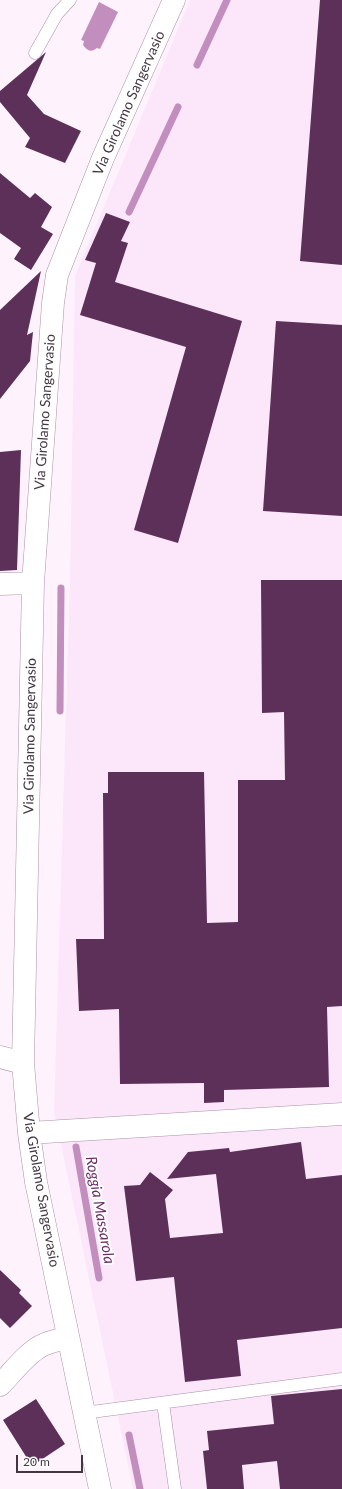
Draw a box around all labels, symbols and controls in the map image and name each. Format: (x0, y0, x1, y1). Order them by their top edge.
street label: Via Girolamo Sangervasio (90, 28, 168, 178)
street label: Via Girolamo Sangervasio (31, 333, 59, 491)
street label: Via Girolamo Sangervasio (20, 658, 40, 814)
street label: Via Girolamo Sangervasio (19, 1112, 63, 1268)
water label: Roggia Massarola (82, 1155, 118, 1265)
scale bar (18, 1447, 85, 1473)
text: 20 m (23, 1454, 50, 1469)

